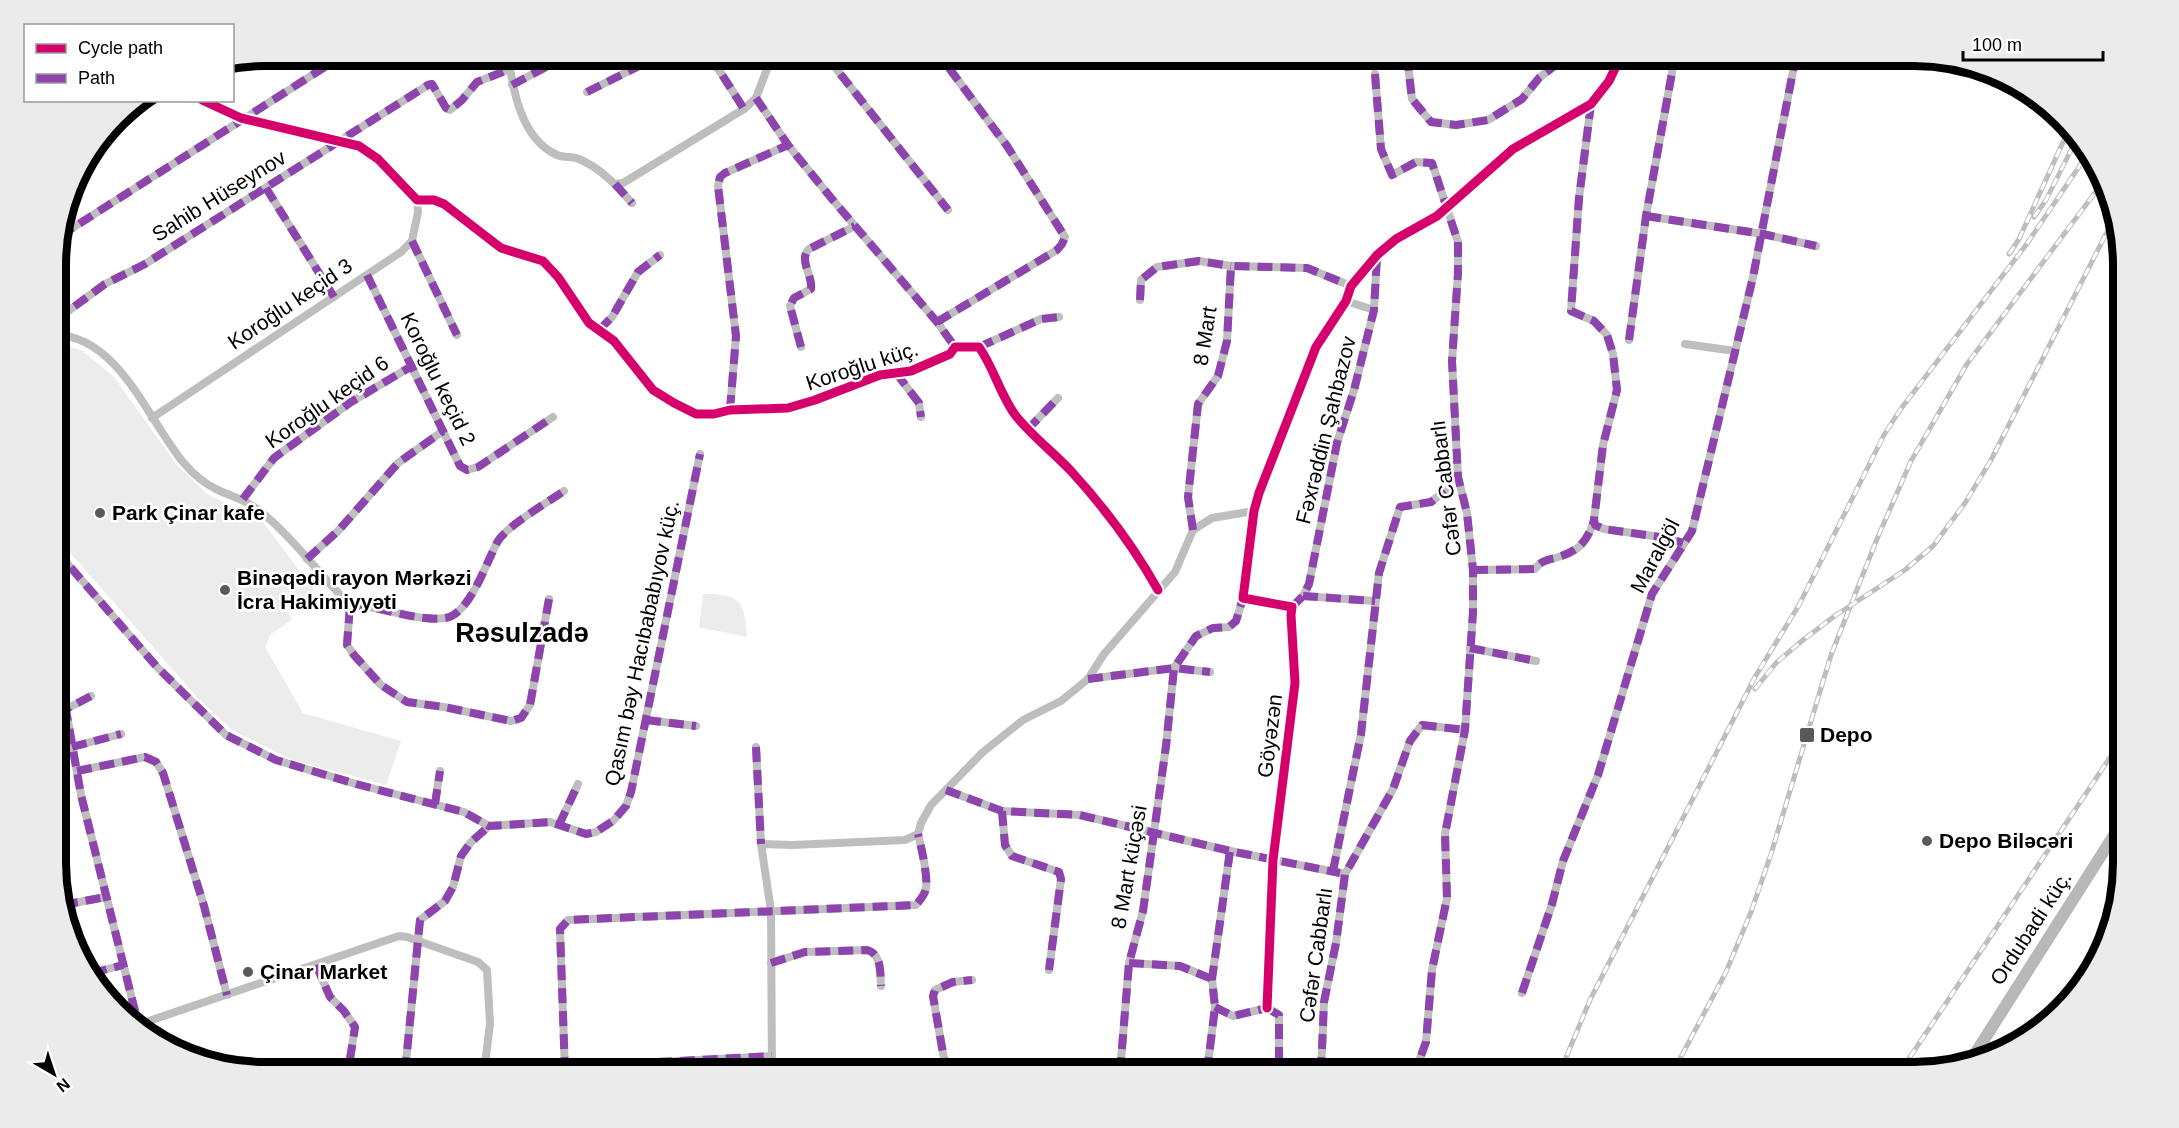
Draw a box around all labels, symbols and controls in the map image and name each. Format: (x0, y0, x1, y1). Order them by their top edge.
legend (24, 24, 234, 102)
scale bar (1963, 24, 2102, 62)
text: 100 m (1972, 35, 2022, 55)
text: Cycle path (78, 38, 163, 58)
text: Path (78, 68, 115, 88)
street label: Sahib Hüseynov (148, 145, 290, 246)
street label: Koroğlu keçid 3 (223, 254, 356, 354)
street label: 8 Mart (1188, 305, 1221, 367)
street label: Koroğlu keçid 2 (396, 309, 481, 449)
street label: Fəxrəddin Şahbazov (1291, 333, 1360, 526)
street label: Koroğlu küç. (803, 337, 921, 394)
street label: Koroğlu keçid 6 (261, 351, 393, 453)
street label: Cəfər Cabbarlı (1426, 419, 1465, 557)
street label: Qasım bəy Hacıbababıyov küç. (600, 498, 683, 788)
place label: Park Çinar kafe (112, 501, 265, 524)
marker: Park Çinar kafe (93, 506, 107, 520)
street label: Maralgöl (1625, 515, 1684, 597)
place label: Binəqədi rayon Mərkəzi İcra Hakimiyyəti (237, 566, 472, 613)
marker: Binəqədi rayon Mərkəzi İcra Hakimiyyəti (218, 583, 232, 597)
district label: Rəsulzadə (455, 618, 589, 648)
street label: Göyəzən (1253, 693, 1286, 779)
place label: Depo (1820, 723, 1873, 746)
marker: Depo (1798, 726, 1816, 744)
street label: 8 Mart küçəsi (1106, 803, 1151, 930)
place label: Depo Biləcəri (1939, 829, 2073, 852)
marker: Depo Biləcəri (1920, 834, 1934, 848)
street label: Ordubadi küç. (1985, 867, 2076, 989)
street label: Cəfər Cabbarlı (1295, 886, 1336, 1024)
place label: Çinar Market (260, 960, 387, 983)
marker: Çinar Market (241, 965, 255, 979)
north arrow (24, 1044, 84, 1104)
text: N (53, 1075, 73, 1096)

